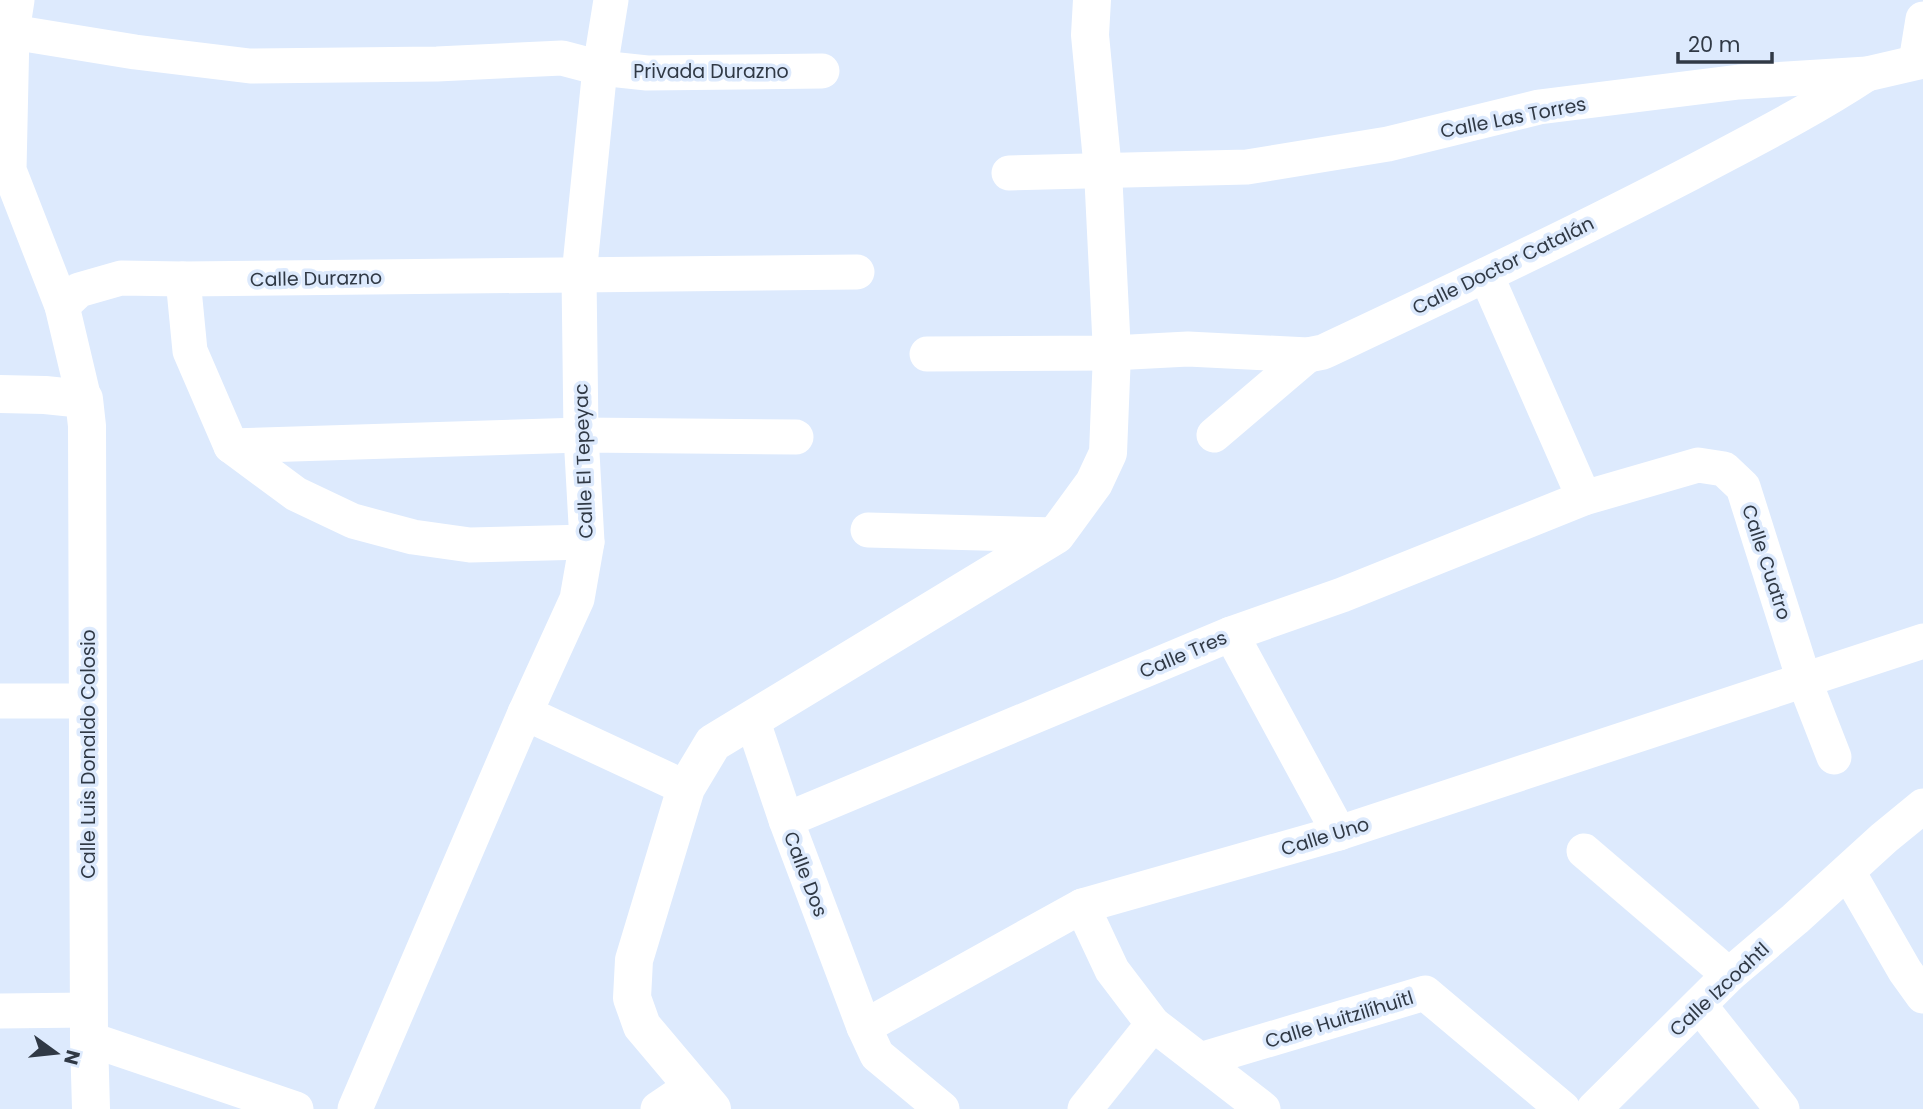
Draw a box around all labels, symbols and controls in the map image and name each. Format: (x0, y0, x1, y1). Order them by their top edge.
scale bar (1678, 21, 1772, 65)
text: 20 m (1688, 30, 1741, 59)
street label: Privada Durazno (633, 58, 789, 85)
street label: Calle Las Torres (1438, 90, 1588, 145)
street label: Calle Doctor Catalán (1408, 210, 1599, 321)
street label: Calle Durazno (250, 264, 382, 293)
street label: Calle El Tepeyac (567, 383, 600, 539)
street label: Calle Cuatro (1735, 501, 1798, 623)
street label: Calle Tres (1135, 624, 1231, 685)
street label: Calle Luis Donaldo Colosio (75, 629, 102, 879)
street label: Calle Uno (1278, 810, 1373, 863)
street label: Calle Dos (777, 828, 834, 921)
street label: Calle Izcoahtl (1664, 936, 1775, 1043)
street label: Calle Huitzilíhuitl (1262, 984, 1417, 1055)
north arrow (21, 1018, 91, 1088)
text: N (57, 1047, 87, 1068)

